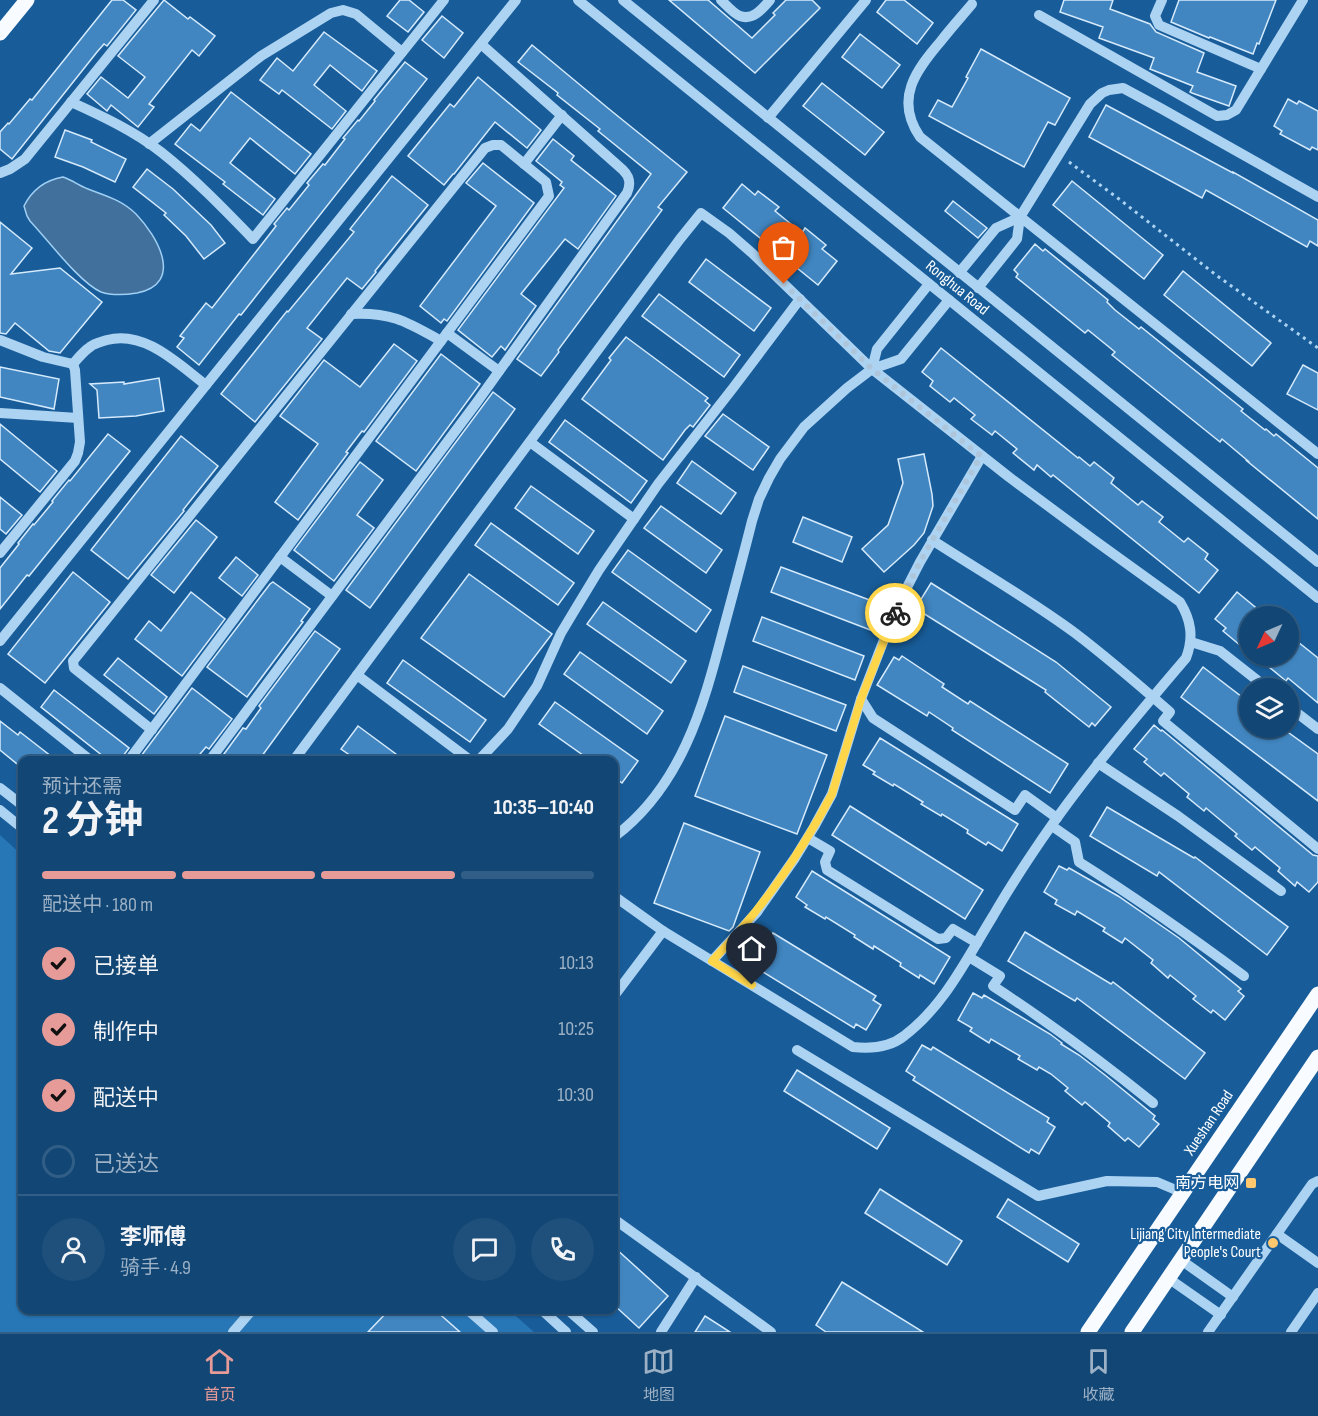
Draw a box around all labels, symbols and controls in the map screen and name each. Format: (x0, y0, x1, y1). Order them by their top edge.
pin (758, 222, 809, 284)
icon: bag (767, 231, 800, 264)
street label: Ronghua Road (922, 257, 992, 319)
courier (865, 583, 925, 643)
icon: bike (879, 597, 912, 630)
north arrow (1239, 606, 1299, 666)
map controls (1239, 606, 1299, 738)
button: layers (1239, 678, 1299, 738)
text: 预计还需 (42, 775, 122, 799)
text: 10:35–10:40 (494, 794, 594, 821)
text: 2 分钟 (42, 798, 143, 845)
text: 配送中 · 180 m (42, 893, 153, 917)
pin (726, 923, 777, 985)
icon: home (735, 932, 768, 965)
icon: check (42, 947, 75, 980)
text: 10:13 (559, 951, 594, 975)
text: 已接单 (93, 953, 159, 980)
icon: check (42, 1013, 75, 1046)
text: 10:25 (558, 1017, 594, 1041)
text: 制作中 (93, 1019, 159, 1046)
icon: check (42, 1079, 75, 1112)
text: 10:30 (557, 1083, 594, 1107)
text: 配送中 (93, 1085, 159, 1112)
street label: Xueshan Road (1180, 1087, 1238, 1160)
text: 已送达 (93, 1151, 159, 1178)
place label: 南方电网 (1175, 1174, 1239, 1193)
marker: 南方电网 (1244, 1176, 1258, 1190)
button: person (42, 1218, 105, 1281)
button: chat (453, 1218, 516, 1281)
button: phone (531, 1218, 594, 1281)
text: 李师傅 (120, 1224, 186, 1251)
place label: Lijiang City Intermediate People's Court (1130, 1225, 1261, 1262)
marker: Lijiang City Intermediate People's Court (1266, 1236, 1280, 1250)
text: 骑手 · 4.9 (120, 1256, 191, 1280)
tab: 首页 (203, 1345, 236, 1405)
tab: 地图 (642, 1345, 675, 1405)
tab: 收藏 (1082, 1345, 1115, 1405)

